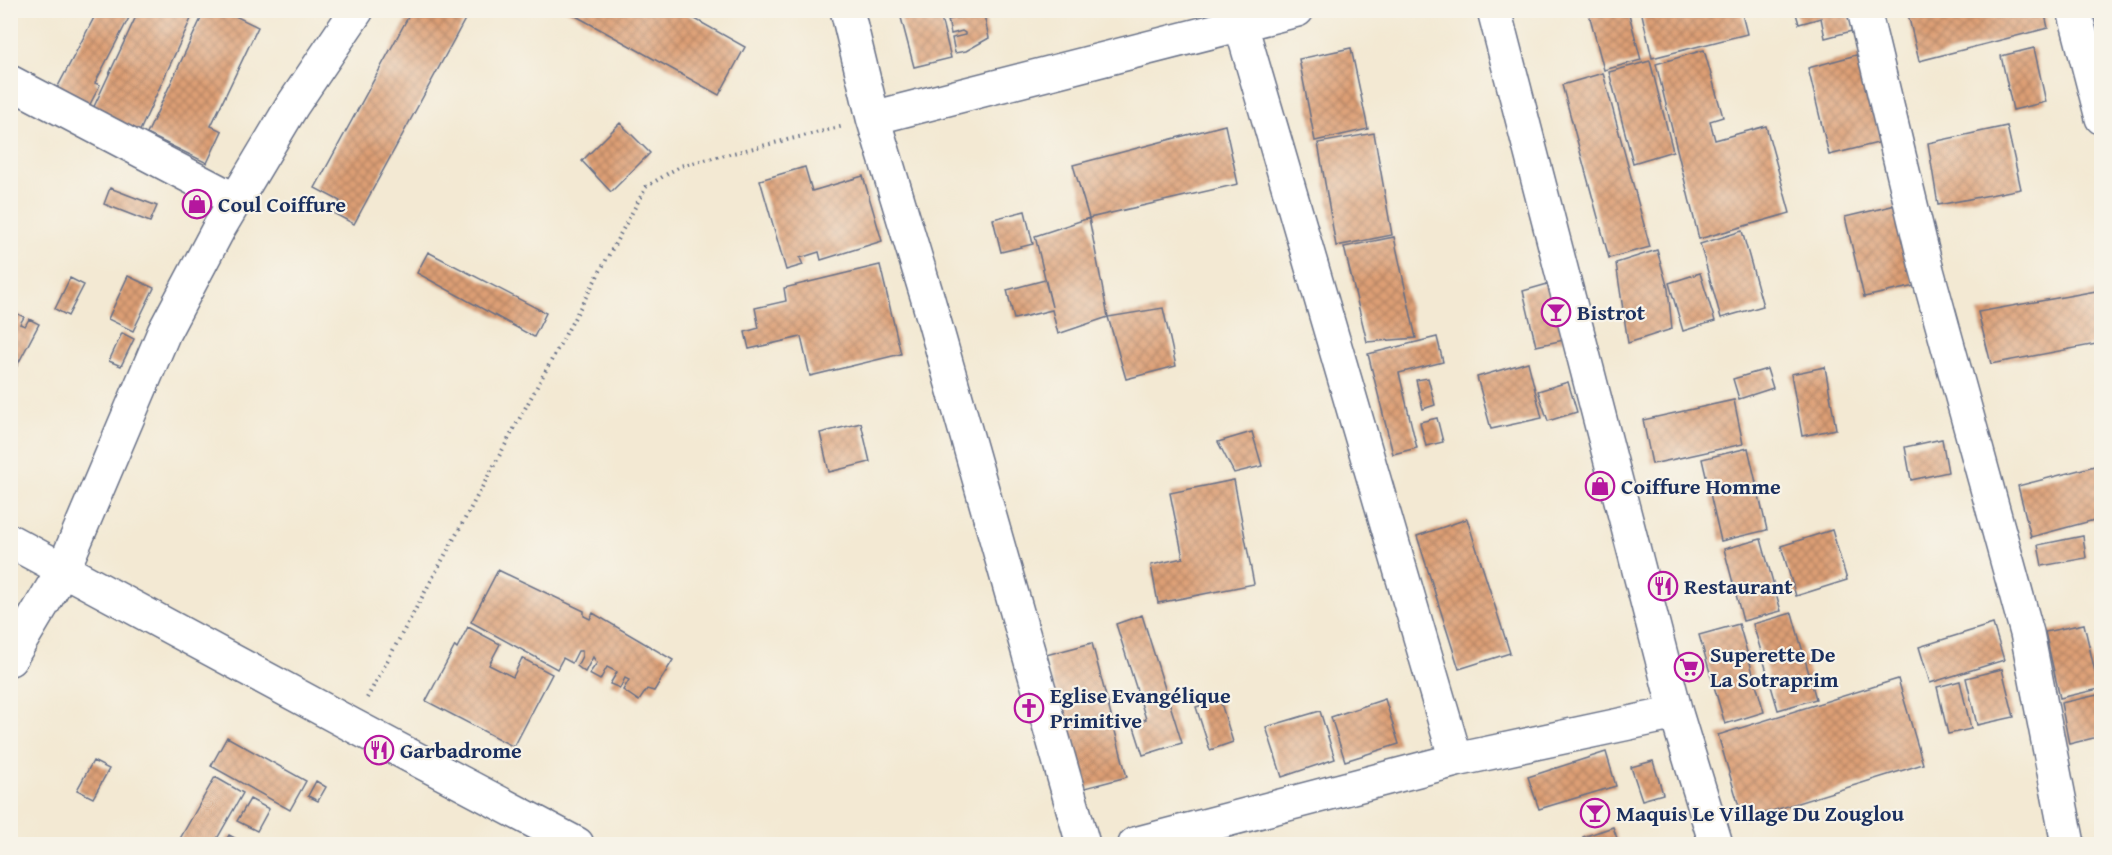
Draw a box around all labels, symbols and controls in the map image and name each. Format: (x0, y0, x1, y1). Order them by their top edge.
shop icon: Coul Coiffure (181, 188, 213, 220)
place label: Coul Coiffure (218, 188, 346, 220)
bar icon: Bistrot (1540, 296, 1572, 328)
place label: Bistrot (1577, 296, 1646, 328)
shop icon: Coiffure Homme (1584, 470, 1616, 502)
place label: Coiffure Homme (1621, 470, 1781, 502)
restaurant icon: Restaurant (1647, 570, 1679, 602)
place label: Restaurant (1684, 570, 1793, 602)
place label: Superette De La Sotraprim (1710, 638, 1839, 695)
supermarket icon: Superette De La Sotraprim (1673, 651, 1705, 683)
place label: Eglise Evangélique Primitive (1050, 679, 1231, 736)
church icon: Eglise Evangélique Primitive (1013, 692, 1045, 724)
restaurant icon: Garbadrome (363, 734, 395, 766)
place label: Garbadrome (400, 734, 522, 766)
bar icon: Maquis Le Village Du Zouglou (1579, 797, 1611, 829)
place label: Maquis Le Village Du Zouglou (1616, 797, 1904, 829)

